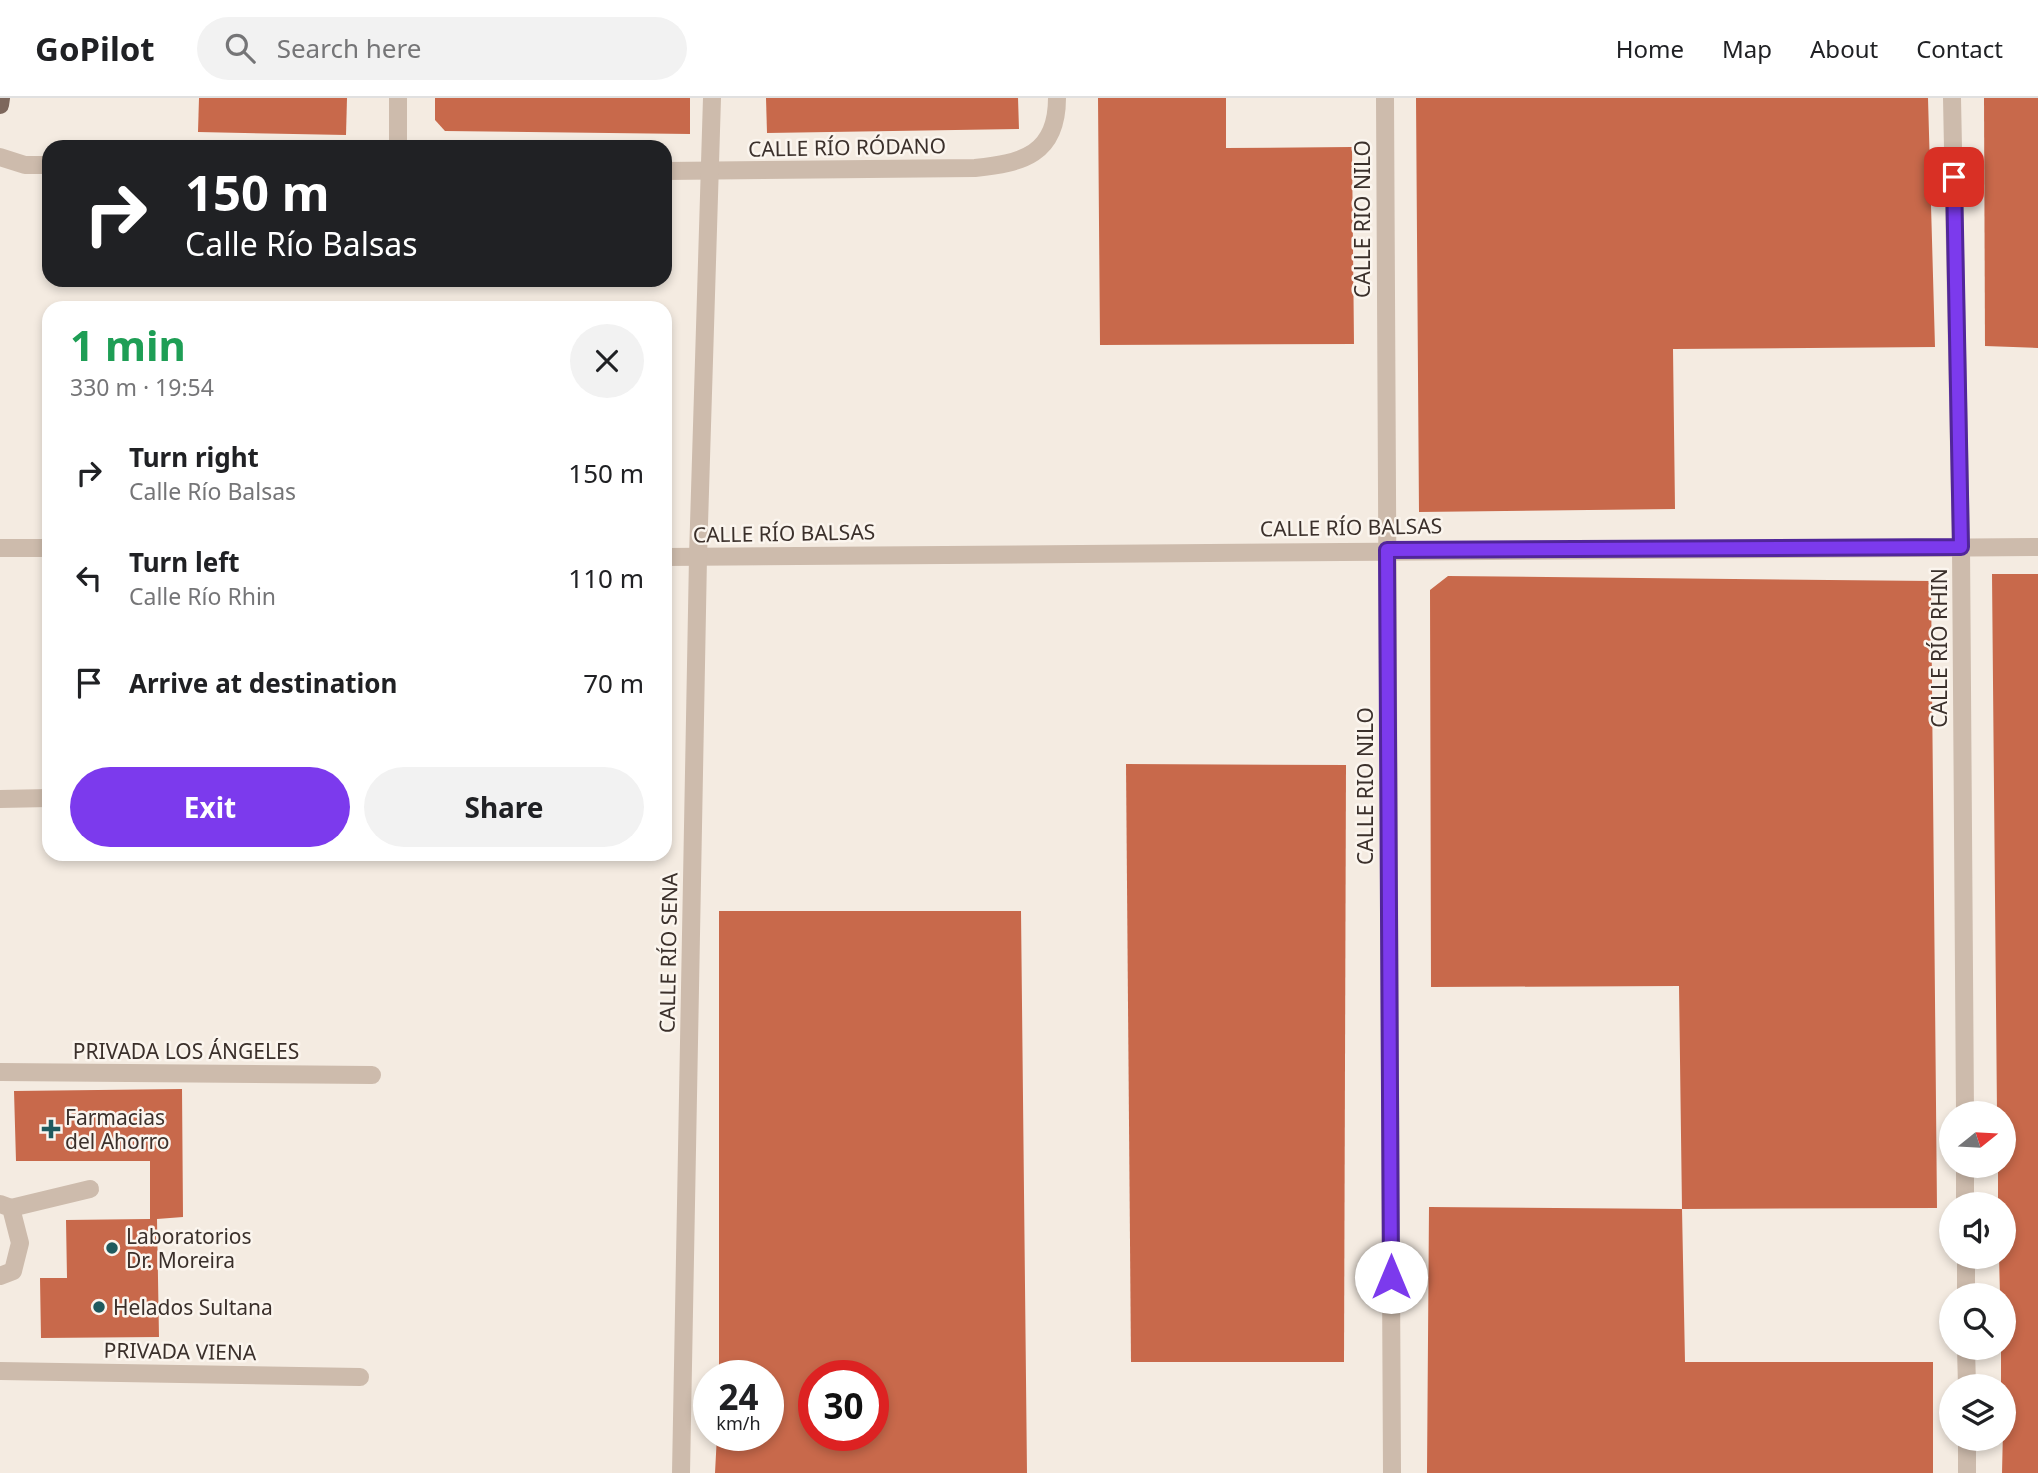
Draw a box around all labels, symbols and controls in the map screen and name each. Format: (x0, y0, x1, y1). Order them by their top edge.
search box (197, 17, 687, 80)
text: GoPilot (35, 26, 155, 71)
icon: search (221, 29, 259, 67)
text: Search here (277, 30, 421, 66)
text: Home (1616, 32, 1684, 65)
text: Map (1722, 32, 1772, 65)
text: About (1810, 32, 1878, 65)
text: Contact (1916, 32, 2003, 65)
street label: CALLE RÍO RÓDANO (748, 131, 946, 163)
street label: CALLE RIO NILO (1348, 140, 1376, 298)
pin (1924, 147, 1984, 207)
icon: arrive (1935, 158, 1973, 196)
text: 150 m (185, 159, 330, 225)
icon: right (70, 168, 161, 259)
text: Calle Río Balsas (185, 222, 418, 265)
text: 1 min (70, 316, 186, 373)
button: close (570, 324, 644, 398)
text: 330 m · 19:54 (70, 371, 214, 403)
text: Turn right (129, 439, 259, 475)
icon: right (70, 454, 108, 492)
text: 150 m (568, 455, 644, 491)
text: Calle Río Balsas (129, 475, 296, 507)
street label: CALLE RÍO BALSAS (1260, 511, 1442, 543)
street label: CALLE RÍO BALSAS (693, 517, 875, 549)
text: Turn left (129, 544, 240, 580)
icon: left (70, 559, 108, 597)
text: 110 m (568, 560, 644, 596)
street label: CALLE RÍO RHIN (1925, 568, 1953, 728)
text: Calle Río Rhin (129, 580, 276, 612)
icon: arrive (70, 664, 108, 702)
text: Arrive at destination (129, 665, 398, 701)
text: 70 m (583, 665, 644, 701)
street label: CALLE RIO NILO (1351, 707, 1379, 865)
button: Exit (70, 767, 350, 847)
button: Share (364, 767, 644, 847)
street label: CALLE RÍO SENA (653, 872, 683, 1033)
street label: PRIVADA LOS ÁNGELES (73, 1037, 299, 1065)
north arrow (1939, 1101, 2016, 1178)
map controls (1939, 1101, 2016, 1451)
place label: Farmacias del Ahorro (65, 1103, 169, 1155)
marker: Farmacias del Ahorro (43, 1121, 59, 1137)
button: sound (1939, 1192, 2016, 1269)
place label: Laboratorios Dr. Moreira (126, 1222, 252, 1274)
marker: Laboratorios Dr. Moreira (104, 1240, 120, 1256)
position arrow (1354, 1240, 1428, 1314)
button: search (1939, 1283, 2016, 1360)
place label: Helados Sultana (113, 1293, 273, 1321)
marker: Helados Sultana (91, 1299, 107, 1315)
street label: PRIVADA VIENA (103, 1336, 257, 1366)
speed limit sign: 30 (798, 1360, 889, 1451)
text: 24 (718, 1373, 759, 1420)
button: layers (1939, 1374, 2016, 1451)
text: km/h (716, 1411, 761, 1435)

